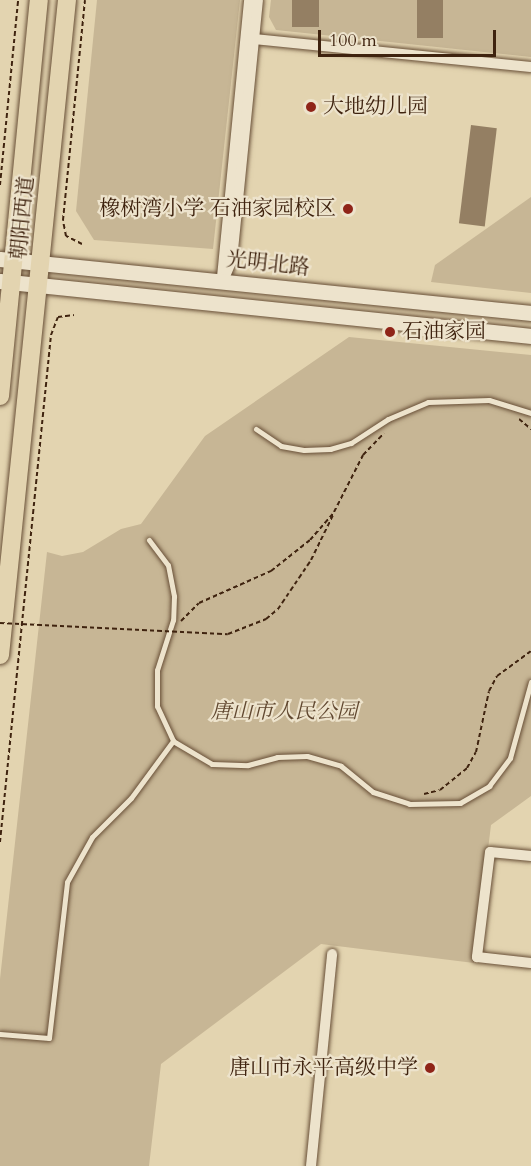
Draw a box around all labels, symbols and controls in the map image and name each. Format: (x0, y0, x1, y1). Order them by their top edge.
scale bar (321, 18, 500, 56)
text: 100 m (329, 28, 377, 53)
place label: 大地幼儿园 (323, 94, 428, 120)
marker: 大地幼儿园 (304, 100, 318, 114)
street label: 朝阳西道 (6, 175, 40, 261)
place label: 橡树湾小学 石油家园校区 (99, 196, 336, 222)
marker: 橡树湾小学 石油家园校区 (341, 202, 355, 216)
street label: 光明北路 (225, 247, 311, 281)
place label: 石油家园 (402, 319, 486, 345)
marker: 石油家园 (383, 325, 397, 339)
park label: 唐山市人民公园 (211, 699, 357, 725)
place label: 唐山市永平高级中学 (229, 1055, 418, 1081)
marker: 唐山市永平高级中学 (423, 1061, 437, 1075)

